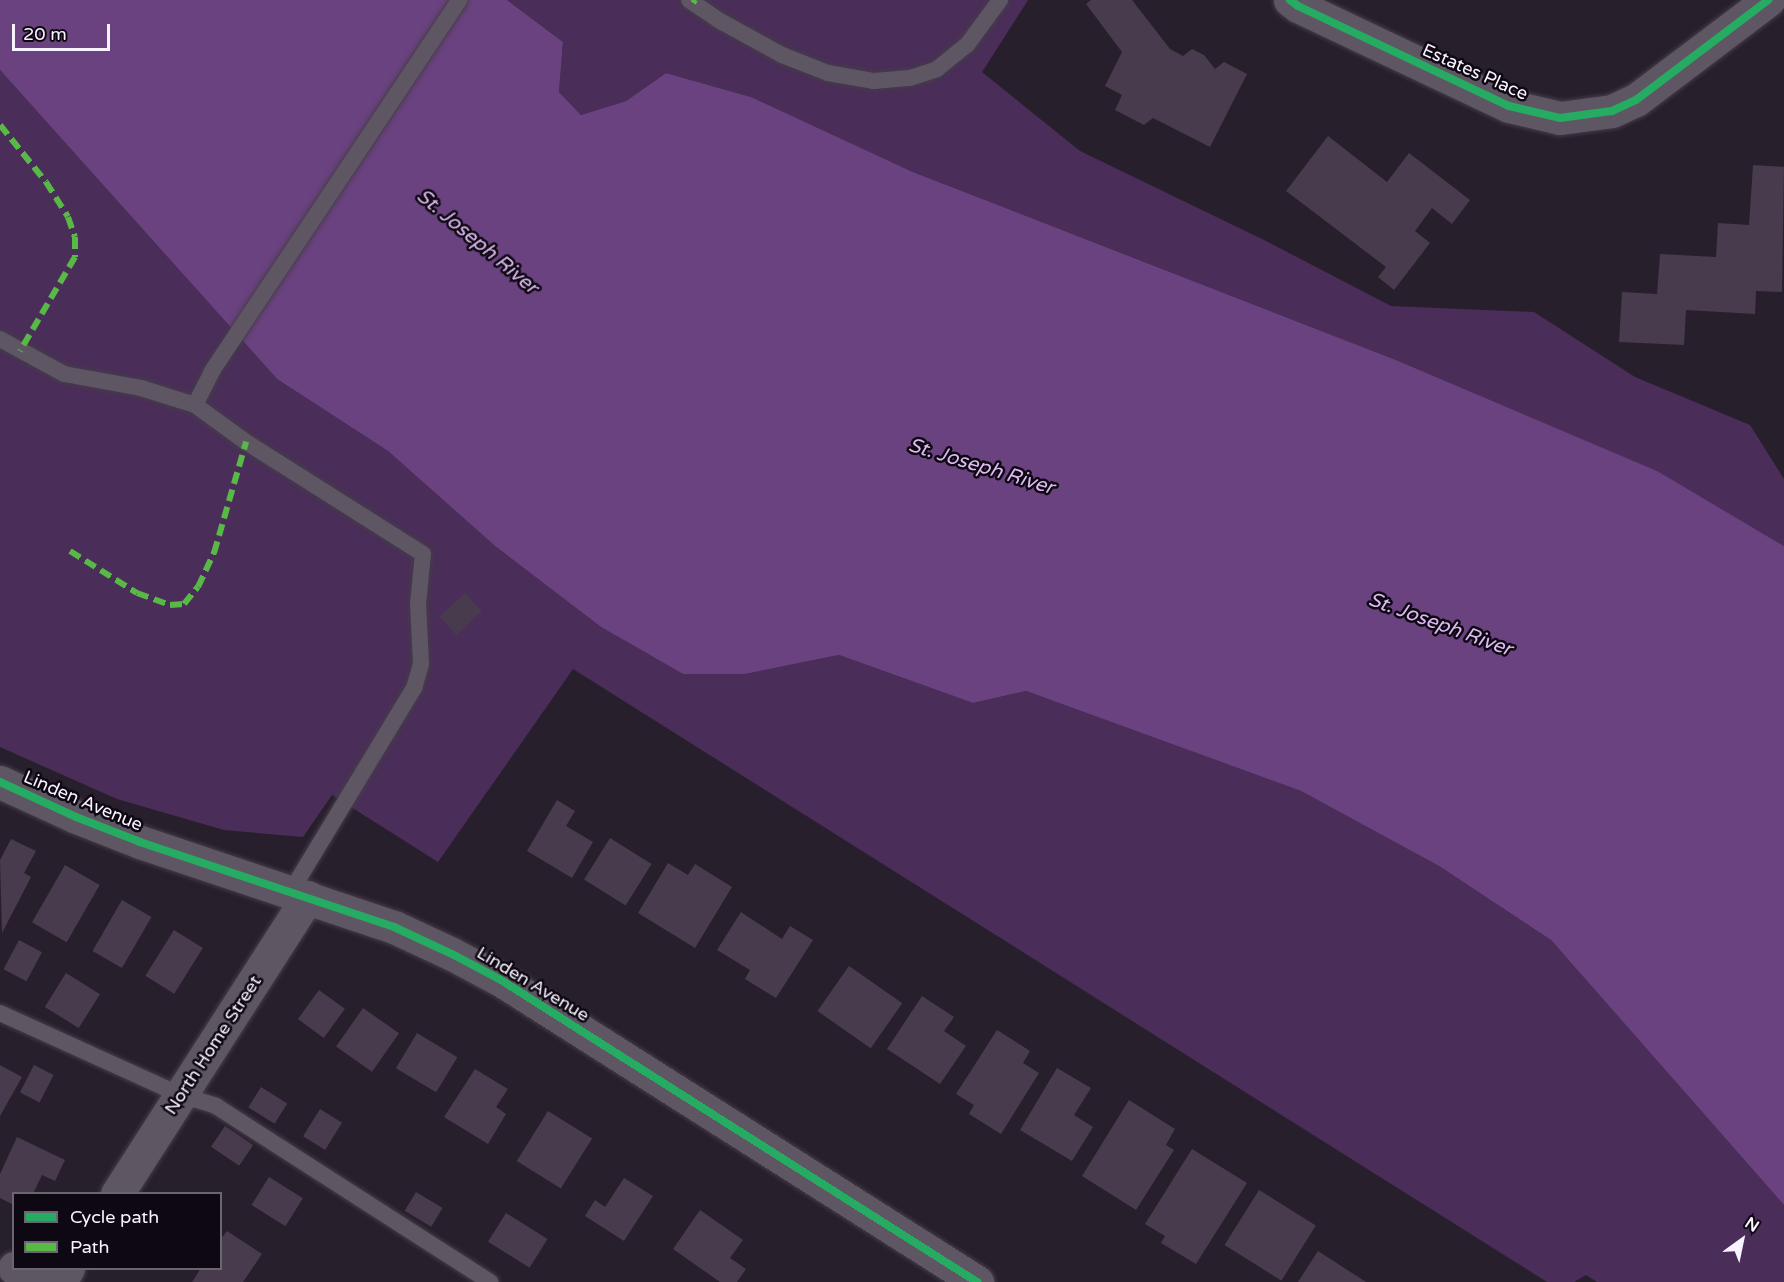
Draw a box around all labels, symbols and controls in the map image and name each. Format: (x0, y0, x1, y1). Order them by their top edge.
scale bar (15, 12, 112, 50)
text: 20 m (23, 23, 67, 45)
street label: Estates Place (1419, 39, 1531, 105)
water label: St. Joseph River (411, 184, 543, 300)
water label: St. Joseph River (905, 433, 1057, 501)
water label: St. Joseph River (1365, 588, 1515, 662)
street label: Linden Avenue (20, 766, 146, 836)
street label: Linden Avenue (473, 942, 593, 1026)
street label: North Home Street (160, 971, 266, 1119)
legend (12, 1192, 222, 1270)
text: Cycle path (70, 1206, 159, 1228)
north arrow (1712, 1210, 1772, 1270)
text: N (1741, 1213, 1763, 1237)
text: Path (70, 1236, 109, 1258)

